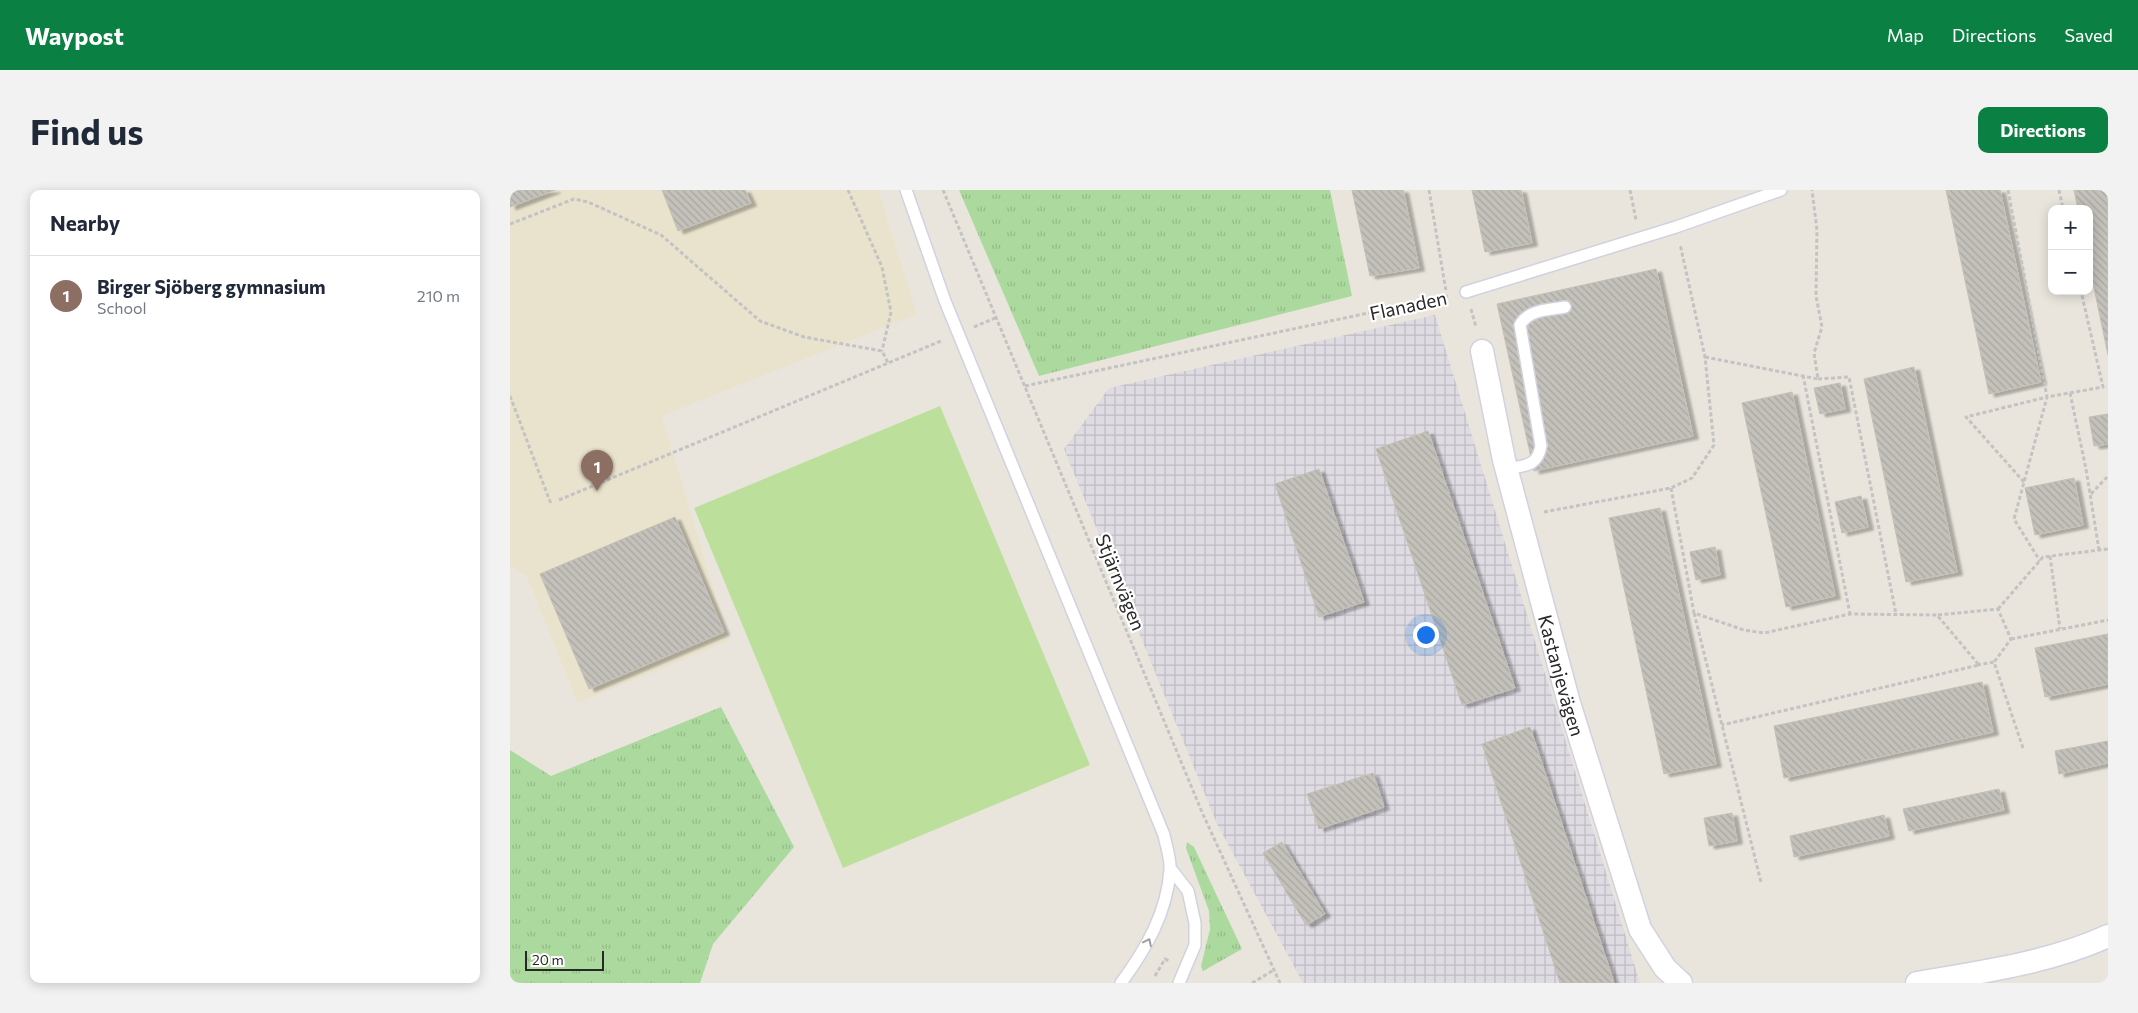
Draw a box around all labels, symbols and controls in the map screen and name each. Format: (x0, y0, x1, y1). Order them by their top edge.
text: Waypost (25, 21, 124, 50)
text: Map (1887, 24, 1924, 46)
text: Directions (1952, 24, 2036, 46)
text: Saved (2064, 24, 2113, 46)
button: Directions (1978, 107, 2108, 153)
text: Find us (30, 109, 144, 152)
map controls (2048, 205, 2093, 295)
button: + (2048, 205, 2093, 250)
text: Nearby (50, 210, 120, 235)
button: − (2048, 250, 2093, 295)
text: Birger Sjöberg gymnasium (97, 275, 326, 298)
text: 1 (62, 286, 70, 305)
text: 210 m (417, 286, 460, 305)
street label: Flanaden (1367, 286, 1449, 324)
text: School (97, 298, 147, 317)
pin: 1 (581, 450, 613, 491)
street label: Stjärnvägen (1091, 530, 1151, 634)
street label: Kastanjevägen (1534, 612, 1590, 739)
your location (1413, 622, 1439, 648)
one-way arrow (1142, 939, 1152, 948)
scale bar (525, 948, 604, 971)
text: 20 m (532, 951, 564, 968)

